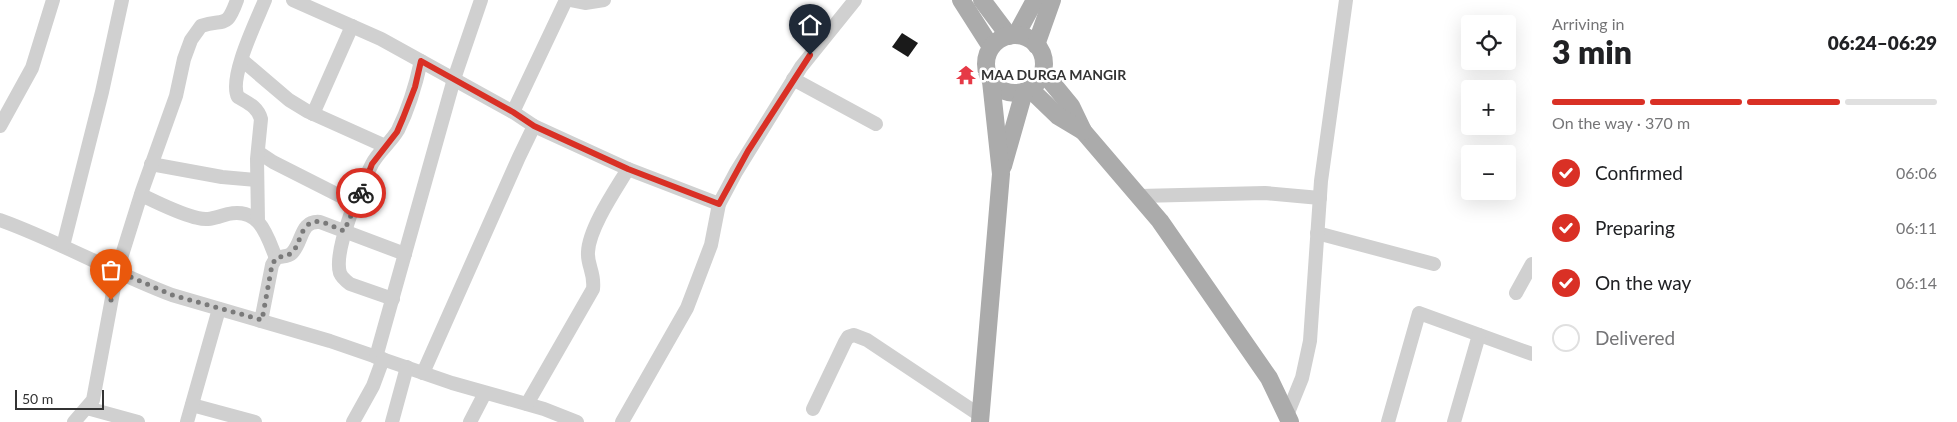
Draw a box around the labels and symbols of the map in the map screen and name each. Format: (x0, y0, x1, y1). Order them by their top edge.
pin (789, 4, 831, 55)
temple icon: MAA DURGA MANGIR (955, 64, 977, 86)
place label: MAA DURGA MANGIR (981, 66, 1127, 83)
courier (336, 168, 386, 218)
pin (90, 249, 132, 300)
scale bar (15, 387, 104, 410)

